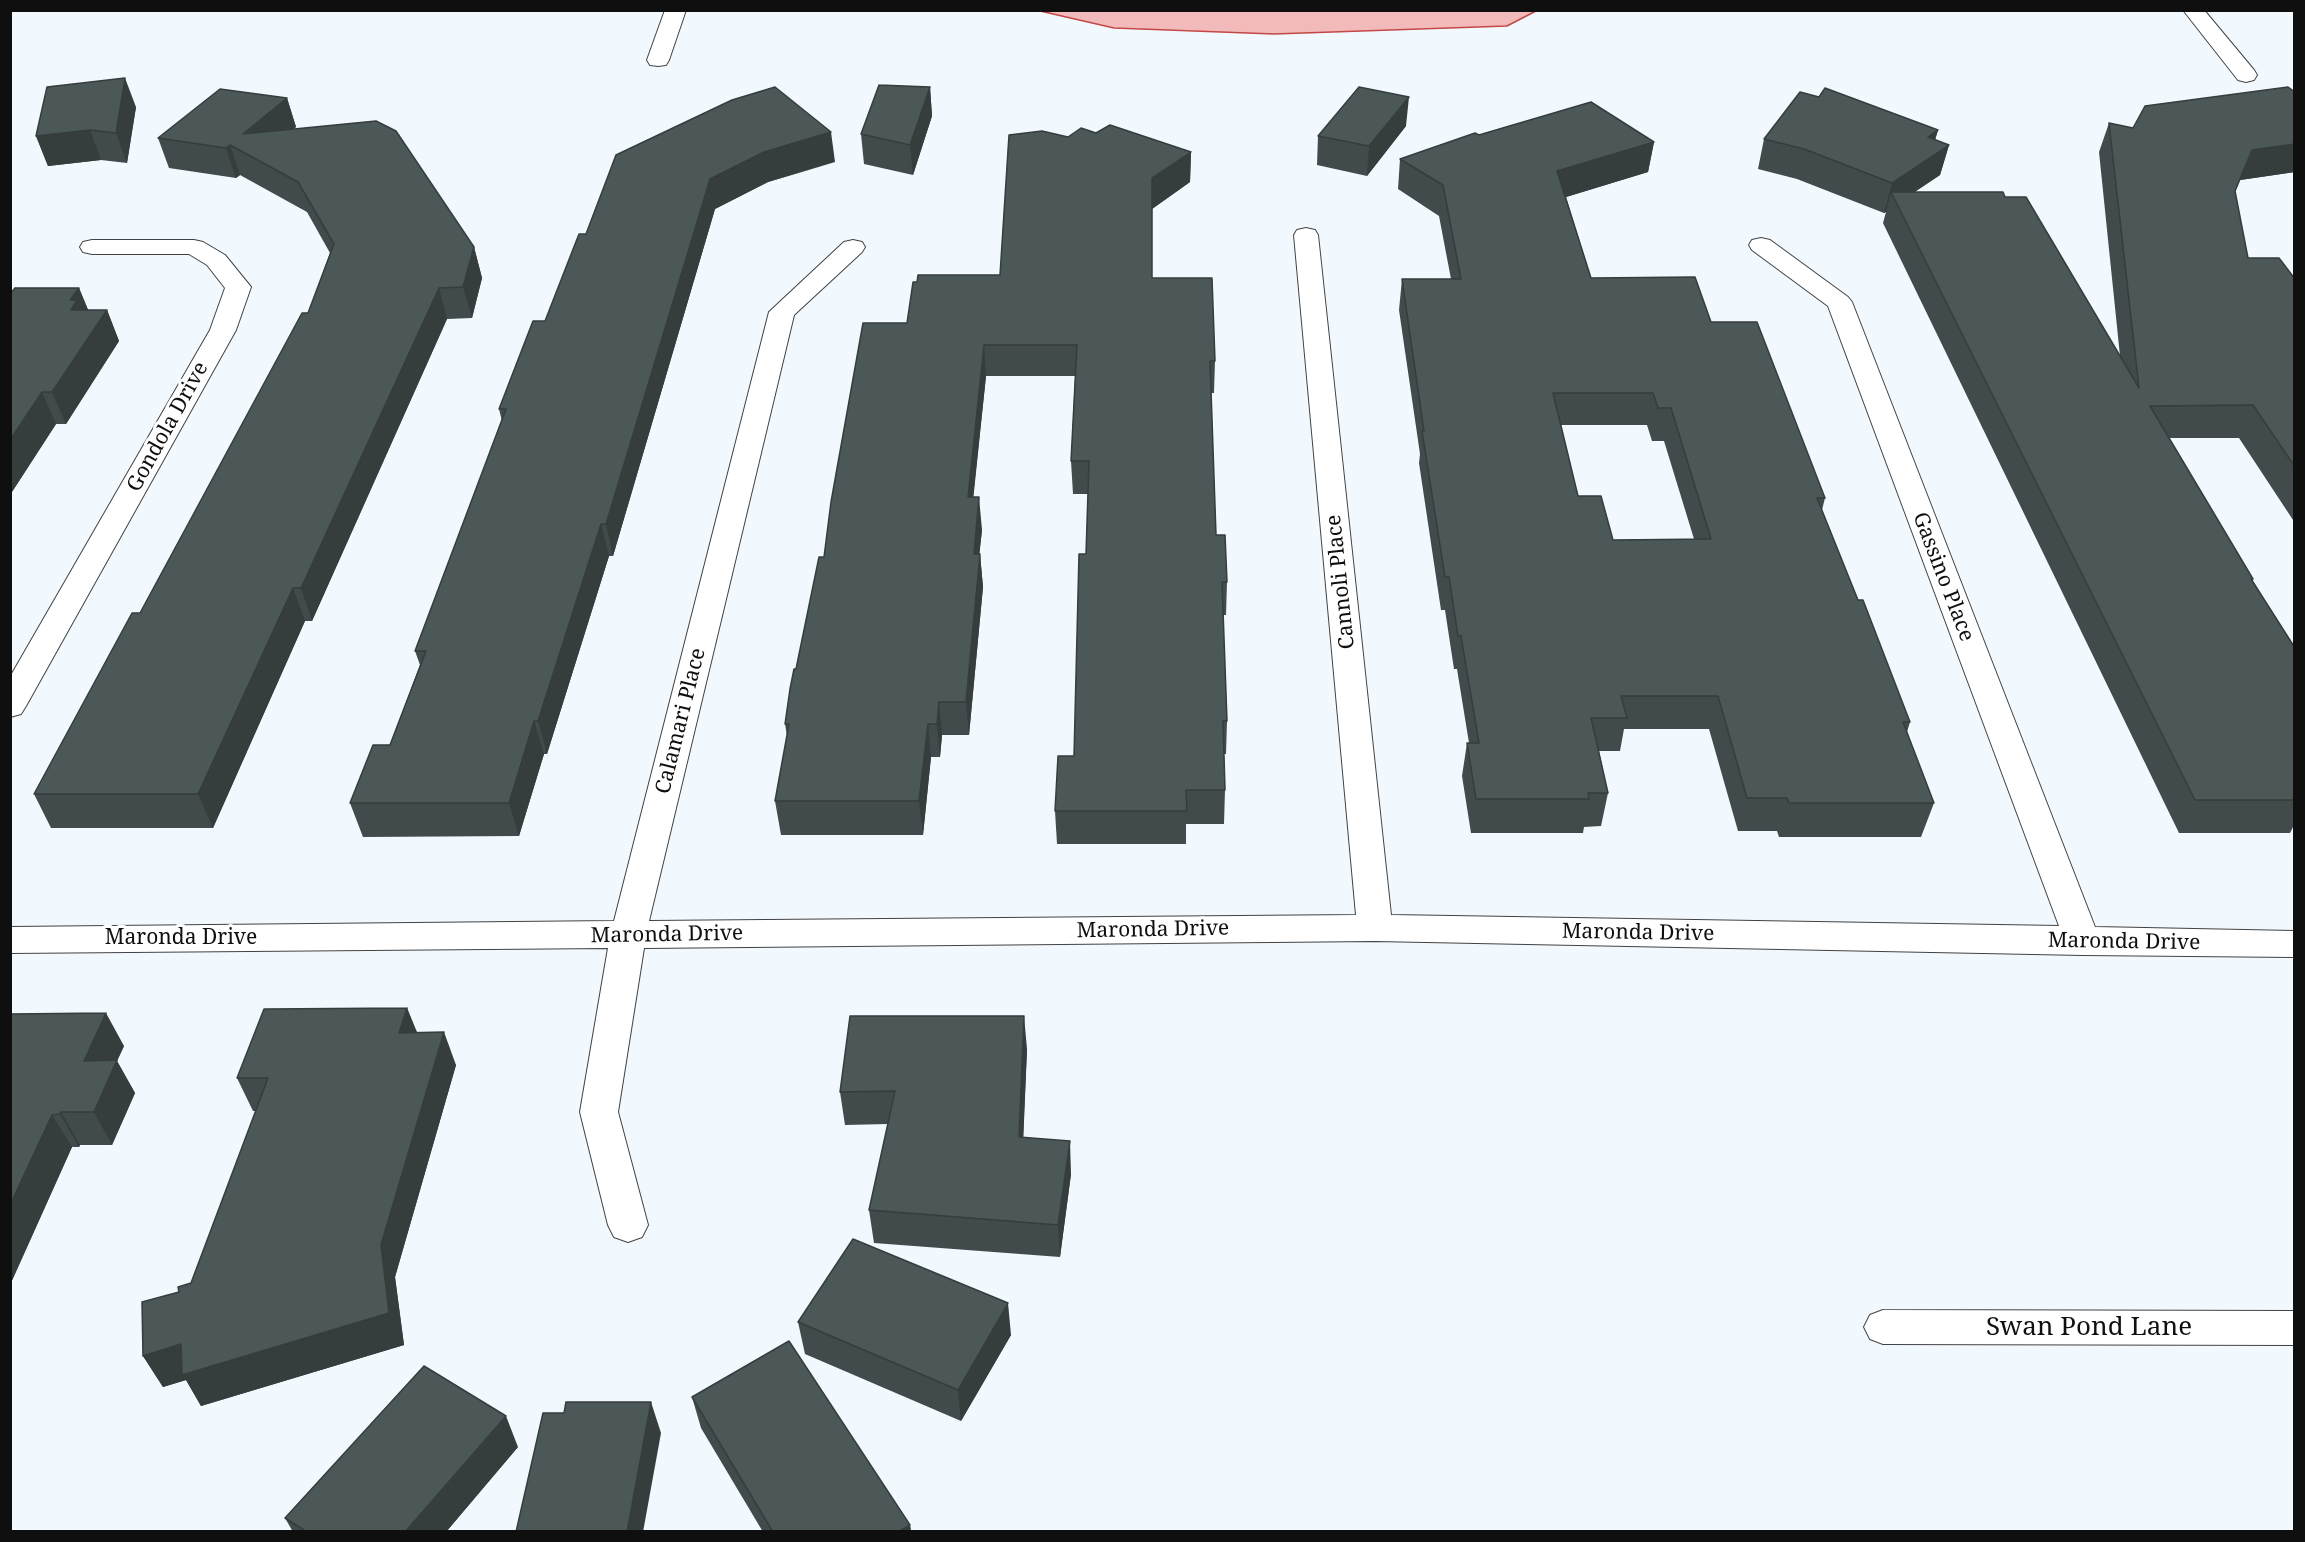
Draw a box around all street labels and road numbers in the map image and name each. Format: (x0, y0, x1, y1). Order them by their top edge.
street label: Gondola Drive (122, 358, 214, 496)
street label: Gassino Place (1907, 509, 1979, 645)
street label: Cannoli Place (1321, 513, 1361, 651)
street label: Calamari Place (651, 645, 711, 797)
street label: Maronda Drive (1077, 916, 1229, 944)
street label: Maronda Drive (1562, 919, 1714, 947)
street label: Maronda Drive (591, 921, 743, 949)
street label: Maronda Drive (105, 925, 257, 951)
street label: Maronda Drive (2048, 928, 2200, 956)
street label: Swan Pond Lane (1986, 1312, 2192, 1344)

